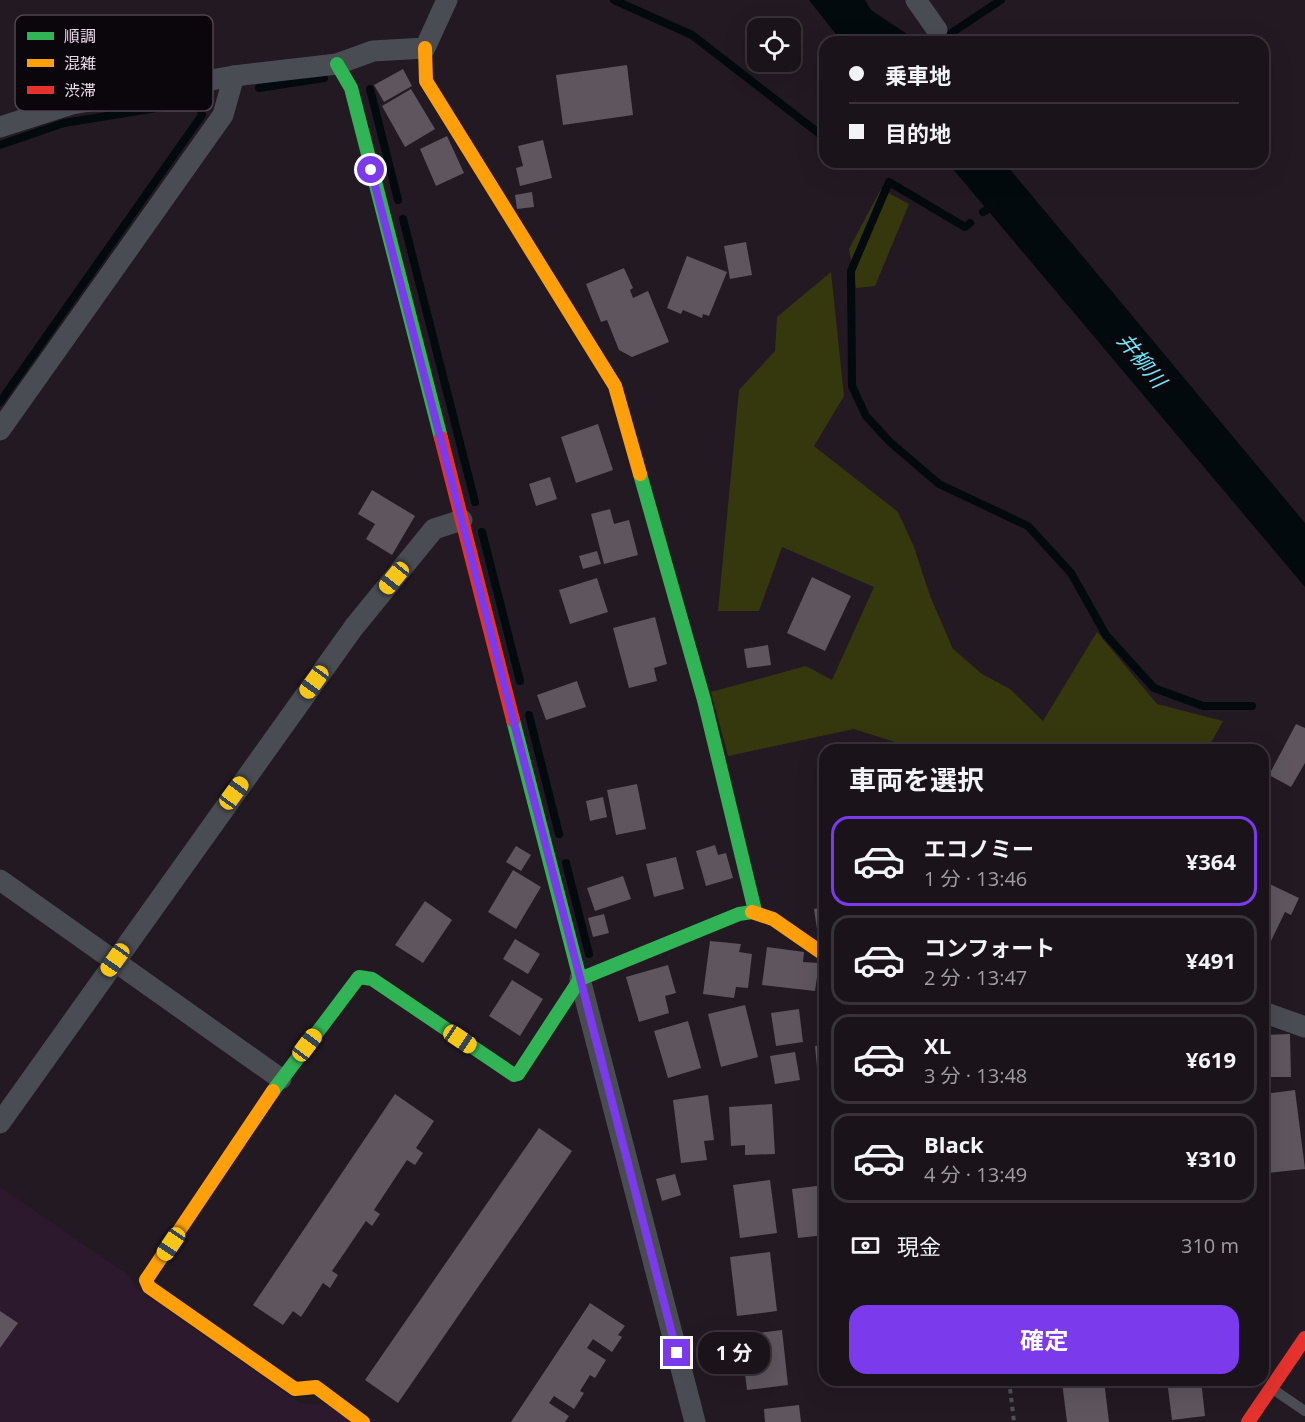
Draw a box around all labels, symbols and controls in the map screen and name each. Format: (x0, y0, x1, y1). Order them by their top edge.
legend (15, 15, 213, 111)
map controls (747, 18, 801, 72)
button: locate (747, 18, 801, 72)
text: 順調 (64, 25, 96, 47)
text: 混雑 (64, 52, 96, 74)
text: 乗車地 (885, 60, 951, 90)
text: 渋滞 (64, 79, 96, 101)
text: 目的地 (885, 118, 951, 148)
route start (357, 156, 384, 183)
water label: 井柳川 (1111, 327, 1174, 395)
car (376, 558, 412, 598)
car (296, 662, 332, 702)
text: 車両を選択 (849, 761, 984, 798)
car (216, 773, 252, 813)
text: エコノミー (924, 833, 1034, 863)
icon: car (852, 834, 906, 888)
text: ¥364 (1186, 846, 1236, 876)
text: 1 分 · 13:46 (924, 865, 1027, 892)
text: コンフォート (924, 932, 1055, 962)
icon: car (852, 933, 906, 987)
car (97, 940, 133, 980)
text: ¥491 (1186, 945, 1236, 975)
text: 2 分 · 13:47 (924, 964, 1027, 991)
car (440, 1021, 480, 1057)
car (289, 1025, 325, 1065)
text: XL (924, 1030, 951, 1060)
icon: car (852, 1032, 906, 1086)
text: ¥619 (1186, 1044, 1236, 1074)
text: 3 分 · 13:48 (924, 1062, 1027, 1089)
text: Black (924, 1129, 984, 1159)
icon: car (852, 1131, 906, 1185)
text: ¥310 (1186, 1143, 1236, 1173)
text: 4 分 · 13:49 (924, 1161, 1027, 1188)
car (153, 1224, 189, 1264)
icon: cash (849, 1229, 882, 1262)
text: 現金 (897, 1231, 941, 1261)
text: 310 m (1181, 1232, 1239, 1259)
button: 確定 (849, 1305, 1239, 1374)
callout: 1 分 (698, 1332, 770, 1374)
route end (663, 1339, 690, 1366)
text: 1 分 (716, 1339, 752, 1366)

